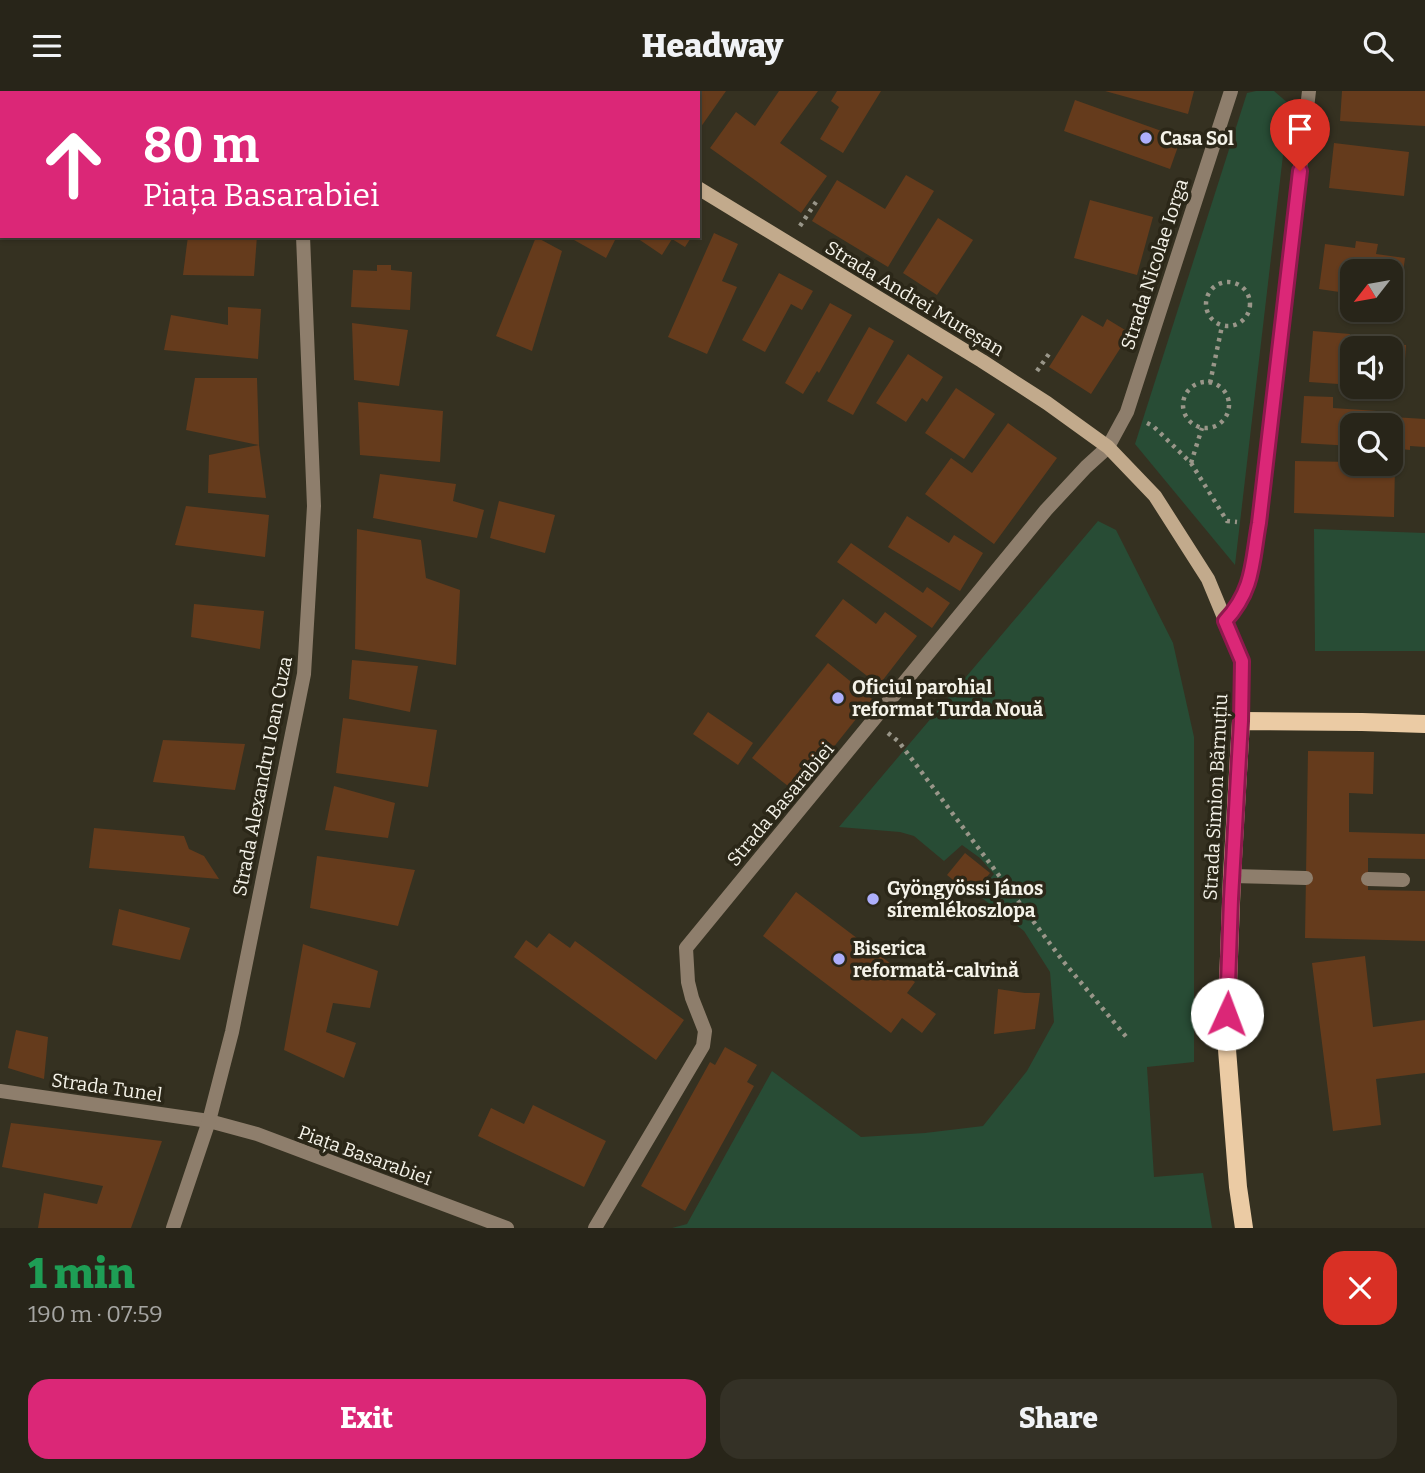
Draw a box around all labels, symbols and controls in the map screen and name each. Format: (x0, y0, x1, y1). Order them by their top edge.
icon: menu (28, 27, 66, 65)
text: Headway (642, 27, 783, 65)
icon: search (1359, 27, 1397, 65)
pin (1270, 99, 1330, 171)
icon: arrive (1281, 110, 1319, 148)
text: 80 m (143, 116, 259, 175)
icon: ahead (28, 119, 119, 210)
place label: Casa Sol (1160, 127, 1234, 150)
marker: Casa Sol (1138, 130, 1154, 146)
street label: Strada Nicolae Iorga (1116, 175, 1193, 353)
text: Piața Basarabiei (143, 176, 379, 214)
street label: Strada Andrei Mureșan (821, 236, 1008, 361)
north arrow (1340, 259, 1404, 322)
map controls (1340, 259, 1403, 476)
button: sound (1340, 336, 1403, 399)
button: search (1340, 413, 1403, 476)
street label: Strada Alexandru Ioan Cuza (228, 654, 297, 898)
place label: Oficiul parohial reformat Turda Nouă (852, 676, 1043, 721)
marker: Oficiul parohial reformat Turda Nouă (830, 690, 846, 706)
street label: Strada Simion Bărnuțiu (1199, 693, 1232, 901)
street label: Strada Basarabiei (722, 738, 839, 871)
place label: Gyöngyössi János síremlékoszlopa (887, 877, 1043, 922)
marker: Gyöngyössi János síremlékoszlopa (865, 891, 881, 907)
place label: Biserica reformată-calvină (853, 937, 1019, 982)
marker: Biserica reformată-calvină (831, 951, 847, 967)
position arrow (1190, 977, 1264, 1051)
street label: Strada Tunel (50, 1068, 164, 1107)
street label: Piața Basarabiei (295, 1121, 435, 1190)
text: 1 min (28, 1249, 135, 1299)
button: close (1323, 1251, 1397, 1325)
text: 190 m · 07:59 (28, 1300, 163, 1328)
button: Exit (28, 1379, 706, 1459)
button: Share (720, 1379, 1397, 1459)

